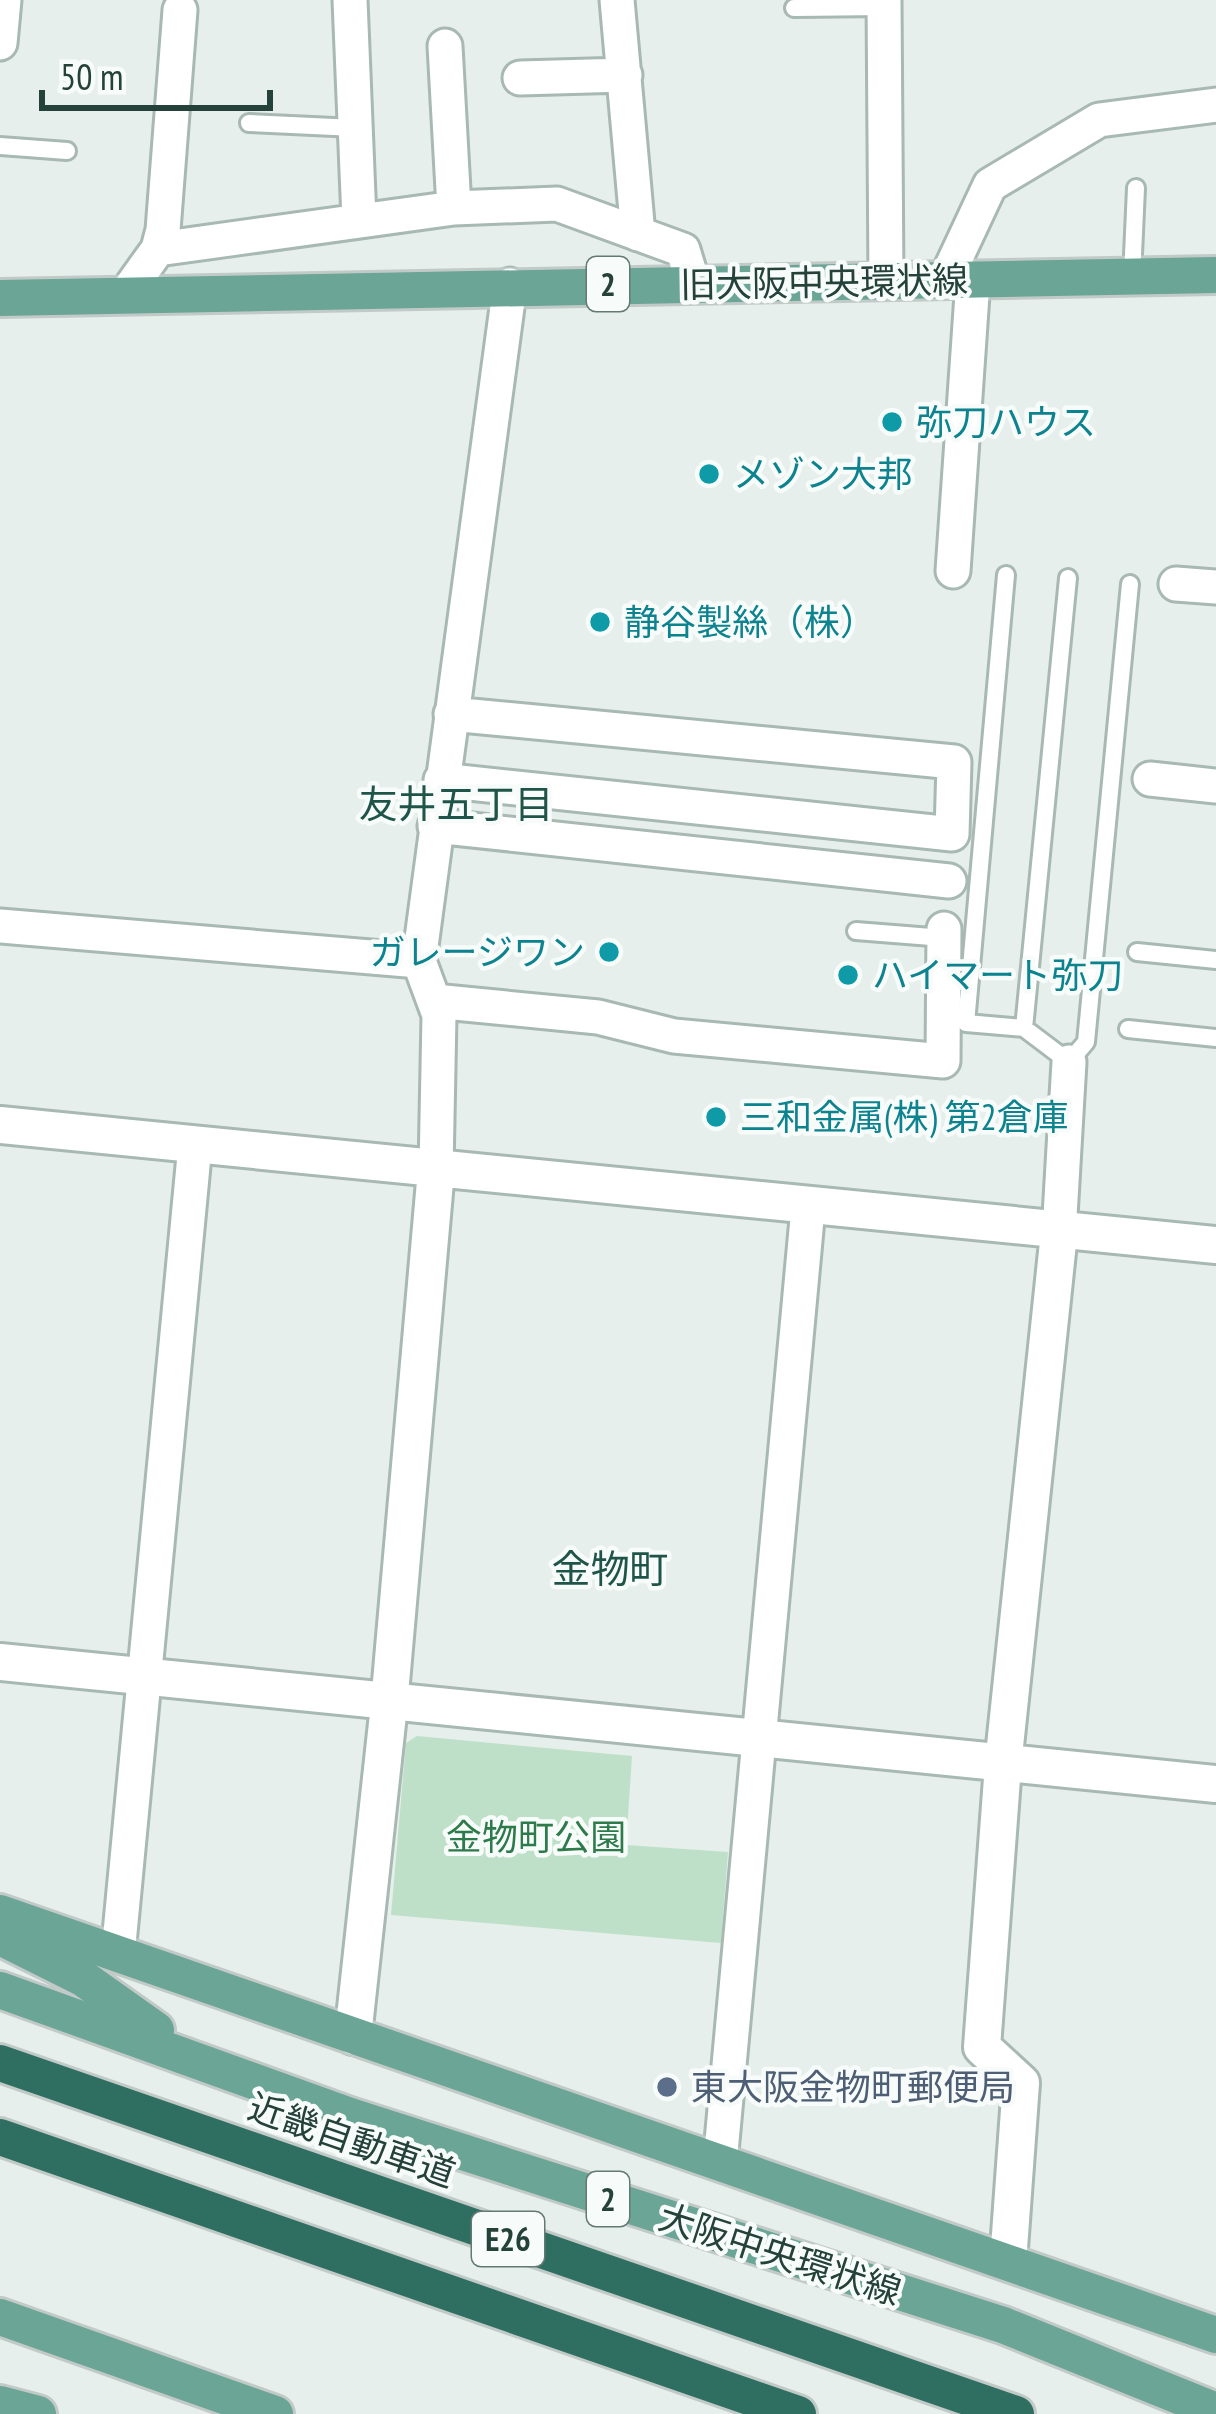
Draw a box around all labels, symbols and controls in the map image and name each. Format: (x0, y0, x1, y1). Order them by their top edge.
scale bar (42, 36, 270, 110)
text: 50 m (60, 53, 123, 100)
street label: 旧大阪中央環状線 (680, 255, 968, 308)
road number: 2 (587, 257, 629, 311)
place label: 弥刀ハウス (916, 398, 1096, 445)
marker: 弥刀ハウス (879, 409, 905, 435)
place label: メゾン大邦 (733, 450, 913, 497)
marker: メゾン大邦 (696, 461, 722, 487)
place label: 静谷製絲（株） (624, 598, 876, 645)
marker: 静谷製絲（株） (587, 609, 613, 635)
district label: 友井五丁目 (358, 778, 554, 829)
place label: ガレージワン (370, 928, 585, 975)
marker: ガレージワン (596, 939, 622, 965)
place label: ハイマート弥刀 (872, 951, 1123, 998)
marker: ハイマート弥刀 (835, 962, 861, 988)
place label: 三和金属(株) 第2倉庫 (740, 1093, 1069, 1140)
marker: 三和金属(株) 第2倉庫 (703, 1104, 729, 1130)
district label: 金物町 (551, 1543, 669, 1594)
park label: 金物町公園 (446, 1813, 626, 1860)
place label: 東大阪金物町郵便局 (691, 2063, 1015, 2110)
marker: 東大阪金物町郵便局 (654, 2074, 680, 2100)
street label: 近畿自動車道 (242, 2082, 462, 2197)
road number: 2 (587, 2172, 629, 2226)
street label: 大阪中央環状線 (653, 2192, 907, 2315)
road number: E26 (472, 2212, 544, 2266)

